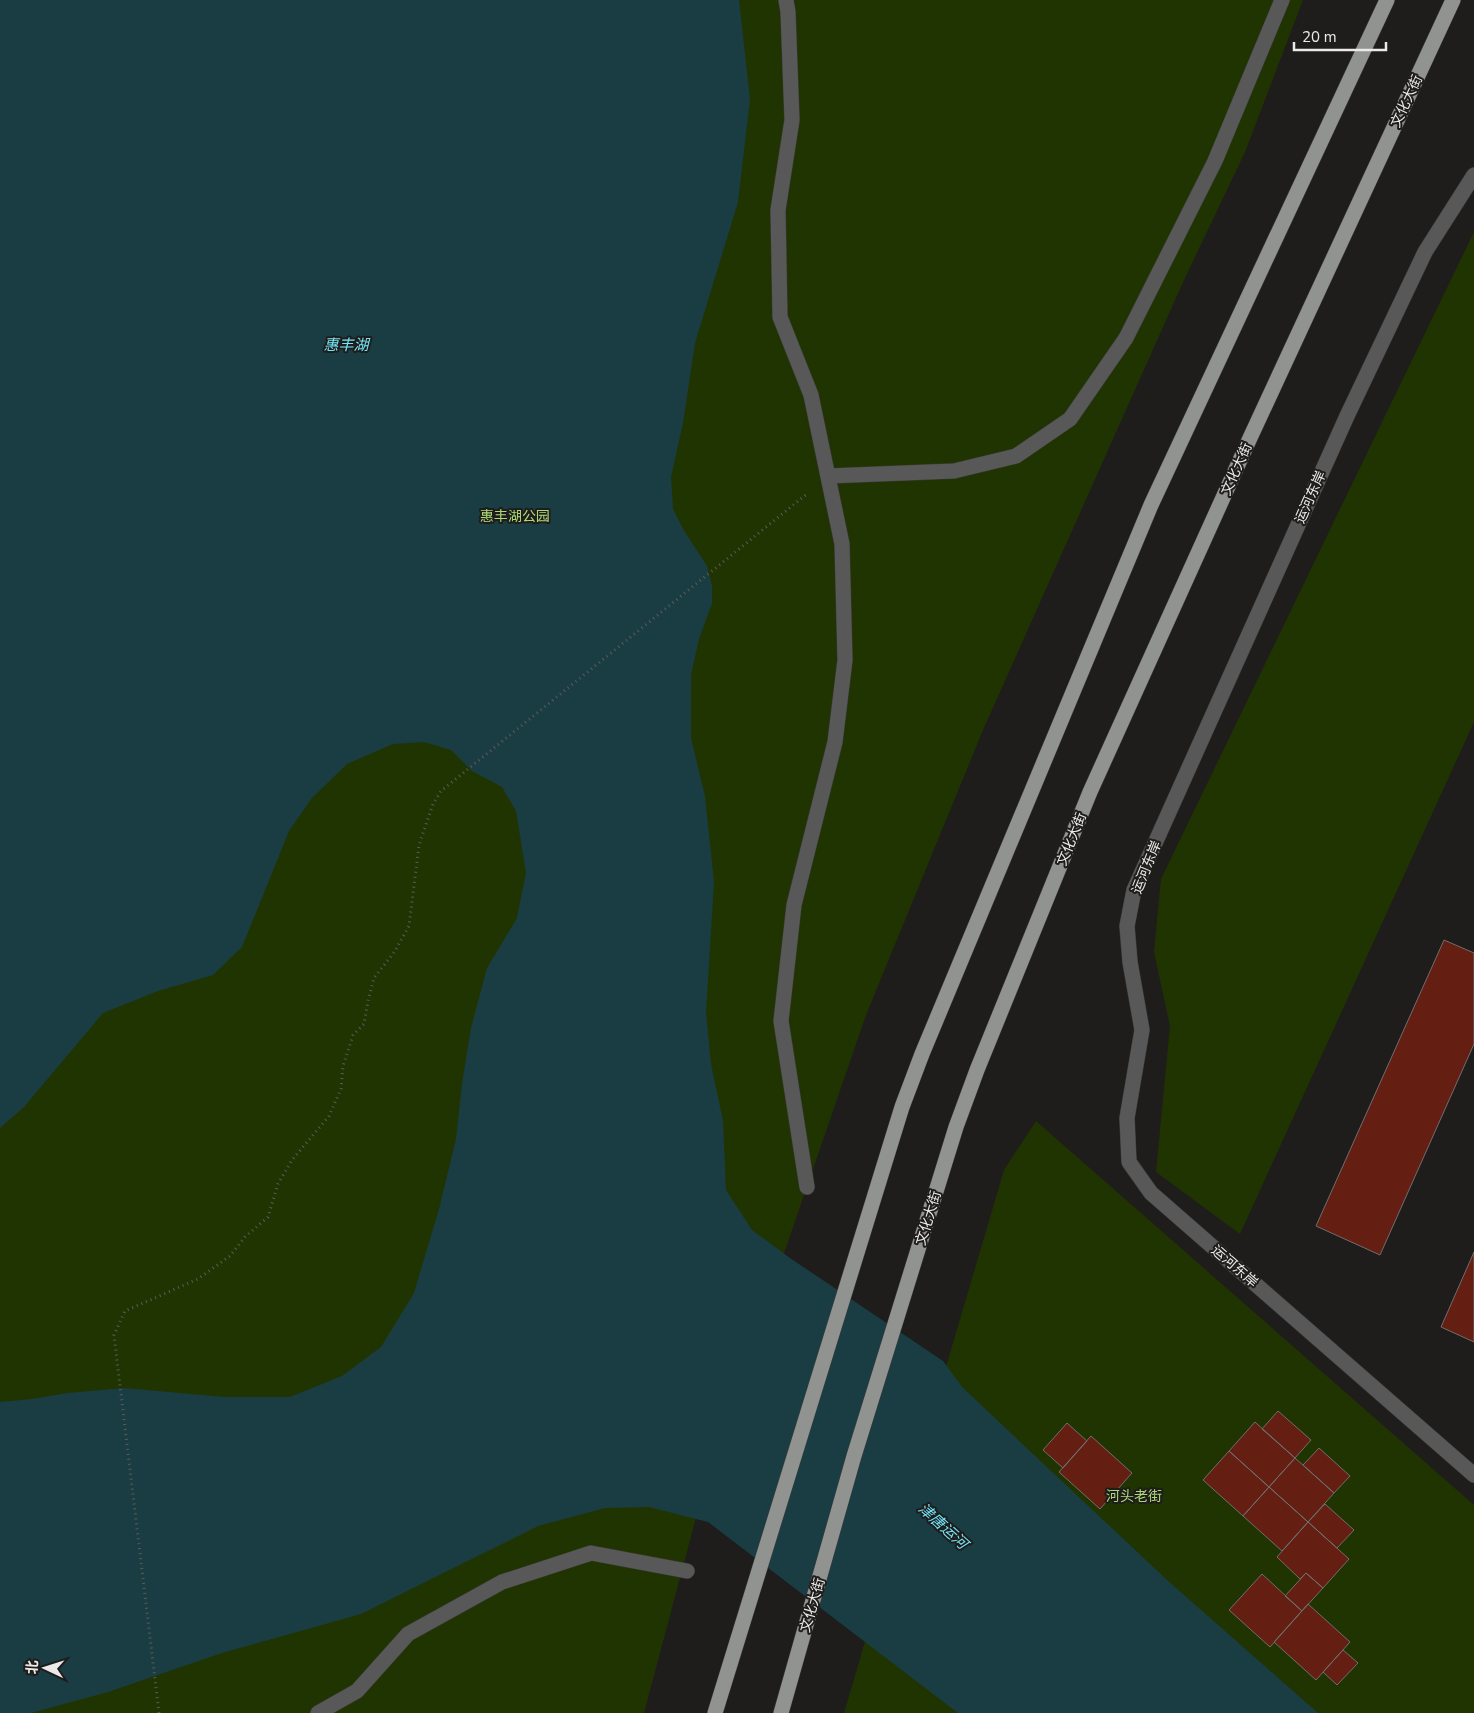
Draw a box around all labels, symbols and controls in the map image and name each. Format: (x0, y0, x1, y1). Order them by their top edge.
scale bar (1294, 20, 1386, 52)
text: 20 m (1302, 27, 1337, 47)
street label: 文化大街 (1386, 72, 1427, 131)
water label: 惠丰湖 (323, 335, 370, 355)
street label: 文化大街 (1216, 440, 1257, 499)
street label: 运河东岸 (1290, 468, 1331, 527)
park label: 惠丰湖公园 (480, 507, 550, 526)
street label: 文化大街 (1052, 810, 1091, 869)
street label: 运河东岸 (1127, 838, 1166, 897)
street label: 文化大街 (911, 1189, 946, 1248)
street label: 运河东岸 (1207, 1241, 1262, 1292)
park label: 河头老街 (1106, 1487, 1162, 1506)
water label: 津唐运河 (914, 1498, 974, 1556)
street label: 文化大街 (796, 1576, 829, 1635)
north arrow (20, 1643, 70, 1693)
text: 北 (23, 1659, 42, 1675)

